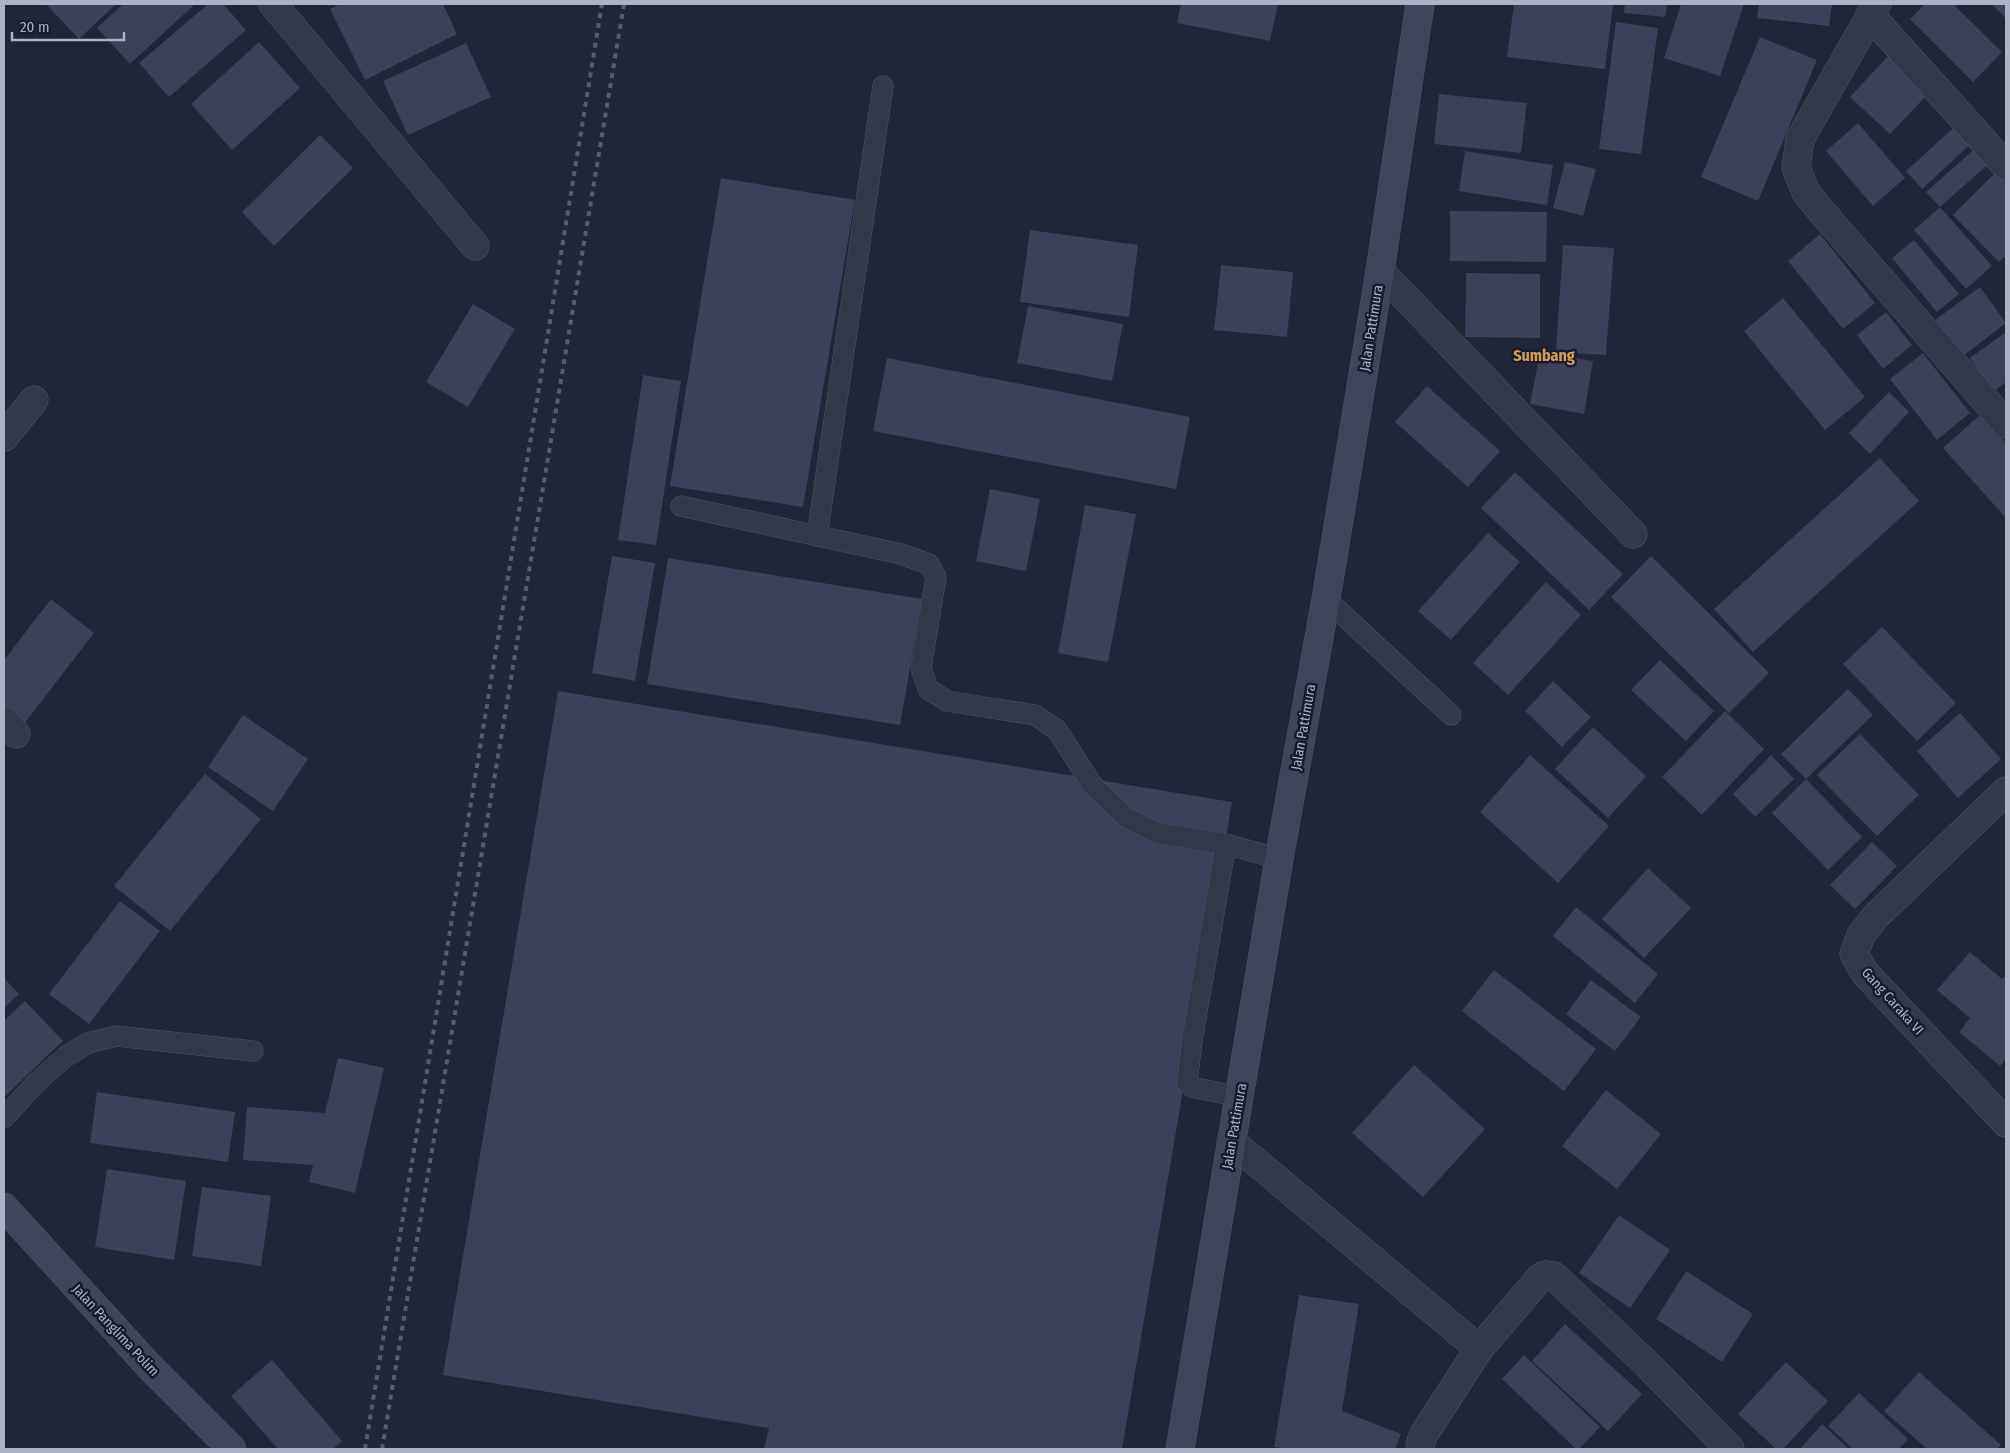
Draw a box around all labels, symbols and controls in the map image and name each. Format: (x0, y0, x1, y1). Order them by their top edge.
scale bar (12, 10, 125, 42)
text: 20 m (20, 18, 50, 36)
street label: Jalan Pattimura (1356, 284, 1387, 372)
district label: Sumbang (1513, 346, 1575, 365)
street label: Jalan Pattimura (1288, 683, 1319, 772)
street label: Gang Caraka VI (1858, 964, 1927, 1038)
street label: Jalan Pattimura (1219, 1082, 1250, 1171)
street label: Jalan Panglima Polim (69, 1281, 163, 1380)

